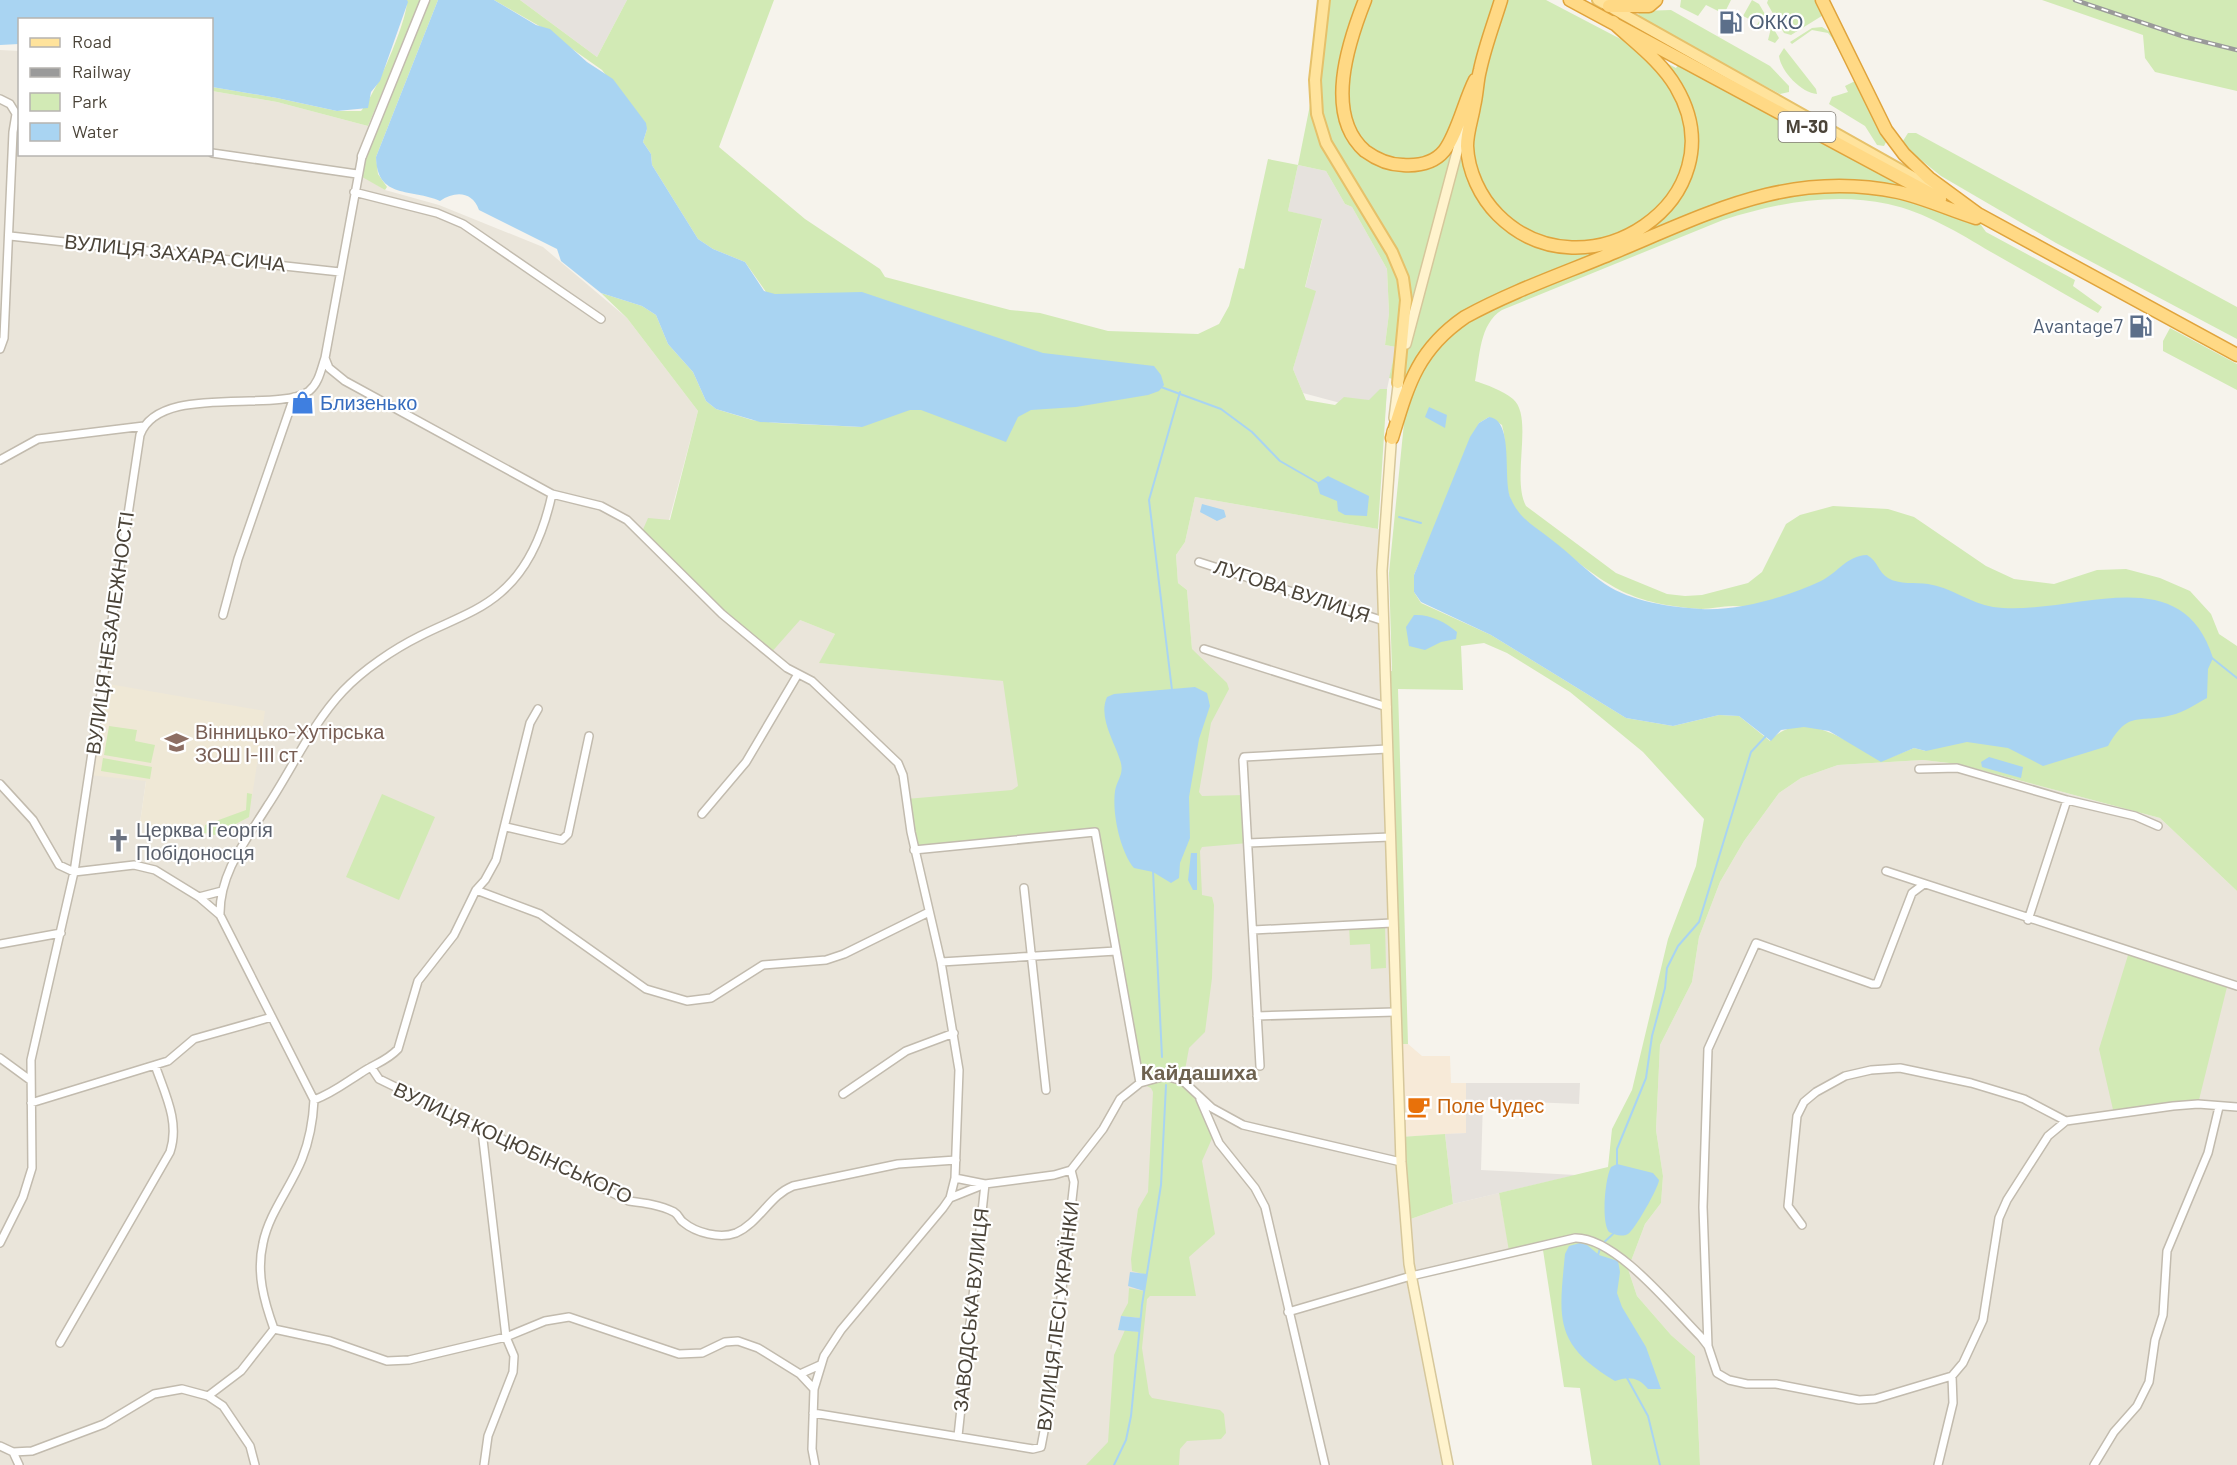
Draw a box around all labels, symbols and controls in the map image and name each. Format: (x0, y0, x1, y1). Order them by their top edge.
fuel station icon: ОККО (1718, 9, 1744, 35)
place label: ОККО (1749, 9, 1803, 33)
legend (18, 18, 213, 156)
text: Road (72, 30, 112, 52)
text: Railway (72, 60, 131, 82)
text: Park (72, 90, 107, 112)
road number: М-30 (1778, 112, 1836, 142)
text: Water (72, 120, 119, 142)
street label: ВУЛИЦЯ ЗАХАРА СИЧА (63, 228, 288, 276)
place label: Avantage7 (2033, 313, 2124, 337)
fuel station icon: Avantage7 (2128, 313, 2154, 339)
shop icon: Близенько (289, 390, 315, 416)
place label: Близенько (320, 390, 417, 414)
street label: ВУЛИЦЯ НЕЗАЛЕЖНОСТІ (80, 510, 138, 756)
street label: ЛУГОВА ВУЛИЦЯ (1211, 554, 1373, 627)
place label: Вінницько-Хутірська ЗОШ І-ІІІ ст. (195, 719, 385, 766)
school or university icon: Вінницько-Хутірська ЗОШ І-ІІІ ст. (164, 730, 190, 756)
place label: Церква Георгія Побідоносця (136, 817, 273, 864)
church icon: Церква Георгія Побідоносця (105, 828, 131, 854)
district label: Кайдашиха (1141, 1059, 1258, 1084)
street label: ВУЛИЦЯ КОЦЮБІНСЬКОГО (390, 1076, 636, 1208)
cafe icon: Поле Чудес (1406, 1093, 1432, 1119)
place label: Поле Чудес (1437, 1093, 1544, 1117)
street label: ВУЛИЦЯ ЛЕСІ УКРАЇНКИ (1031, 1199, 1083, 1432)
street label: ЗАВОДСЬКА ВУЛИЦЯ (947, 1207, 993, 1413)

